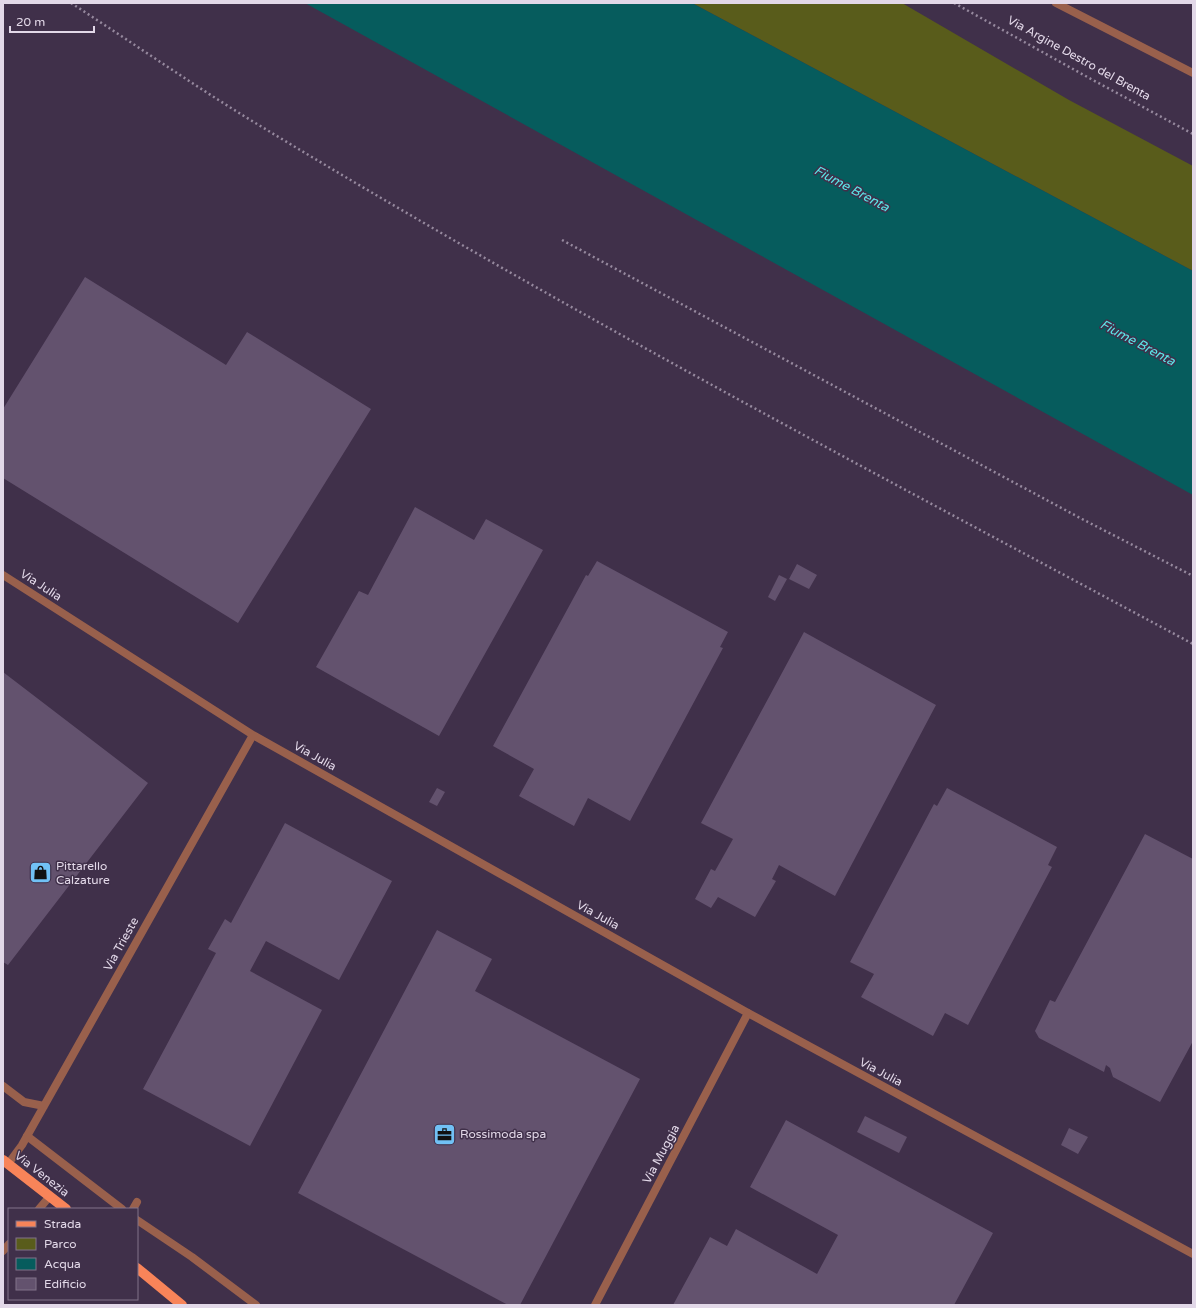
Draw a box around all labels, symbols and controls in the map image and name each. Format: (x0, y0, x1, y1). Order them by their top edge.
scale bar (10, 8, 94, 34)
street label: Via Argine Destro del Brenta (1005, 13, 1153, 103)
text: 20 m (16, 15, 45, 29)
water label: Fiume Brenta (811, 162, 892, 216)
water label: Fiume Brenta (1097, 316, 1178, 370)
street label: Via Julia (18, 566, 64, 604)
street label: Via Julia (291, 739, 339, 773)
place label: Pittarello Calzature (56, 859, 110, 887)
shop icon: Pittarello Calzature (28, 860, 54, 886)
street label: Via Julia (574, 898, 622, 932)
street label: Via Trieste (101, 915, 142, 973)
street label: Via Julia (857, 1055, 905, 1089)
office icon: Rossimoda spa (431, 1121, 457, 1147)
street label: Via Muggia (640, 1122, 682, 1186)
place label: Rossimoda spa (460, 1127, 546, 1141)
street label: Via Venezia (12, 1148, 72, 1200)
legend (8, 1208, 138, 1300)
text: Strada (44, 1217, 81, 1231)
text: Parco (44, 1237, 77, 1251)
text: Acqua (44, 1257, 81, 1271)
text: Edificio (44, 1277, 86, 1291)

